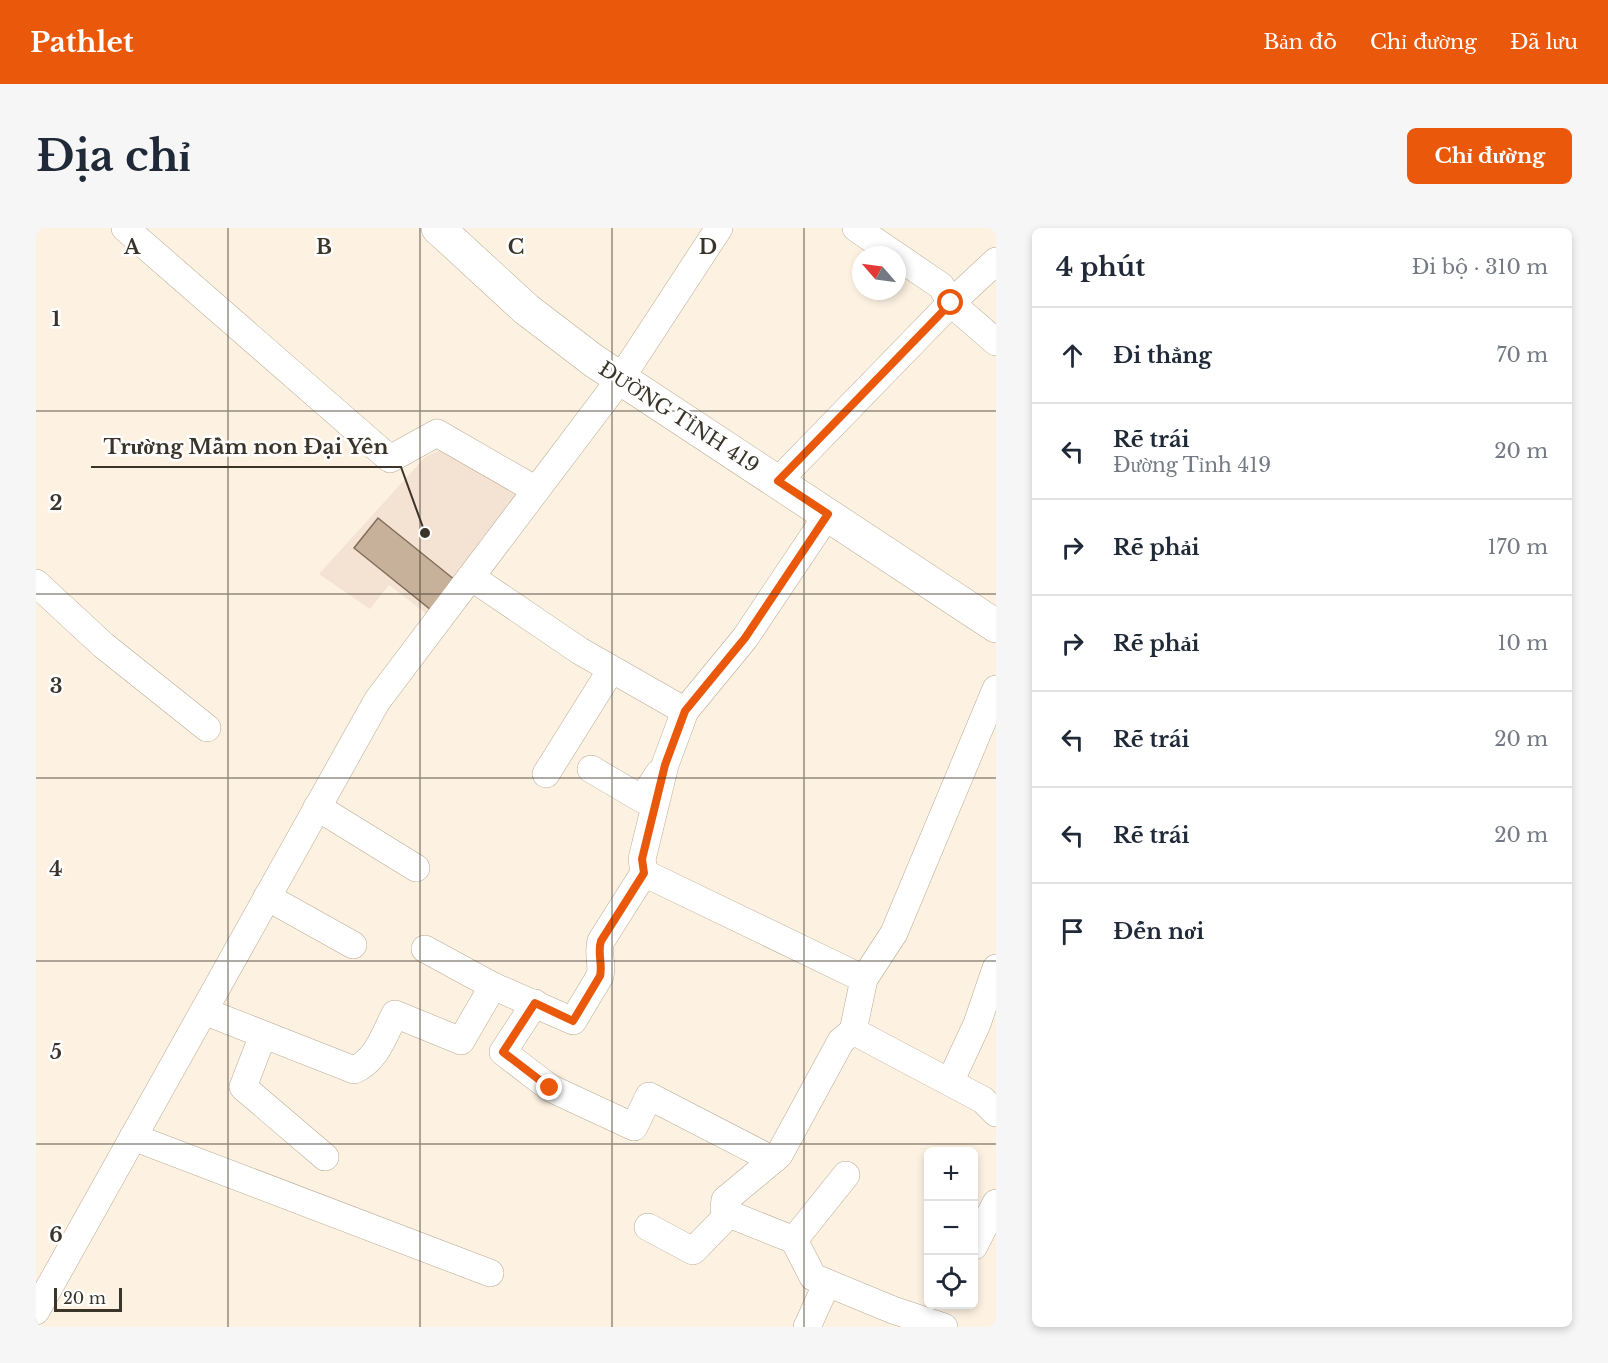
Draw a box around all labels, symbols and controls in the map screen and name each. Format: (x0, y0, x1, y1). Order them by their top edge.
text: Pathlet (30, 25, 134, 60)
text: Bản đồ (1263, 29, 1337, 55)
text: Chỉ đường (1370, 29, 1477, 55)
text: Đã lưu (1510, 29, 1578, 55)
button: Chỉ đường (1407, 128, 1572, 184)
text: Địa chỉ (36, 130, 190, 182)
text: A (123, 235, 141, 259)
text: B (316, 235, 332, 259)
text: C (508, 235, 524, 259)
text: D (699, 235, 717, 259)
north arrow (852, 246, 906, 300)
text: 4 phút (1056, 251, 1145, 283)
text: Đi bộ · 310 m (1412, 255, 1548, 279)
route start (937, 289, 963, 315)
text: 1 (52, 307, 61, 331)
icon: ahead (1056, 339, 1089, 372)
text: Đi thẳng (1113, 342, 1212, 369)
text: 70 m (1496, 343, 1548, 367)
street label: ĐƯỜNG TỈNH 419 (594, 356, 764, 478)
text: Rẽ trái (1113, 426, 1189, 453)
callout: Trường Mầm non Đại Yên (91, 428, 401, 467)
text: Trường Mầm non Đại Yên (104, 434, 388, 460)
icon: left (1056, 435, 1089, 468)
text: 20 m (1494, 439, 1548, 463)
text: Đường Tỉnh 419 (1113, 453, 1271, 477)
text: 2 (49, 491, 63, 515)
icon: right (1056, 531, 1089, 564)
text: Rẽ phải (1113, 534, 1200, 561)
text: 170 m (1488, 535, 1548, 559)
icon: right (1056, 627, 1089, 660)
text: Rẽ phải (1113, 630, 1200, 657)
text: 10 m (1498, 631, 1548, 655)
text: 3 (50, 674, 62, 698)
icon: left (1056, 723, 1089, 756)
text: Rẽ trái (1113, 726, 1189, 753)
text: 20 m (1494, 727, 1548, 751)
icon: left (1056, 819, 1089, 852)
text: Rẽ trái (1113, 822, 1189, 849)
text: 20 m (1494, 823, 1548, 847)
text: 4 (49, 857, 63, 881)
icon: arrive (1056, 915, 1089, 948)
text: Đến nơi (1113, 918, 1204, 945)
text: 5 (50, 1040, 62, 1064)
route end (536, 1074, 562, 1100)
map controls (924, 1147, 978, 1309)
button: + (924, 1147, 978, 1201)
button: − (924, 1201, 978, 1255)
text: 6 (49, 1223, 63, 1247)
button: locate (924, 1255, 978, 1309)
scale bar (54, 1285, 122, 1312)
text: 20 m (63, 1288, 106, 1308)

